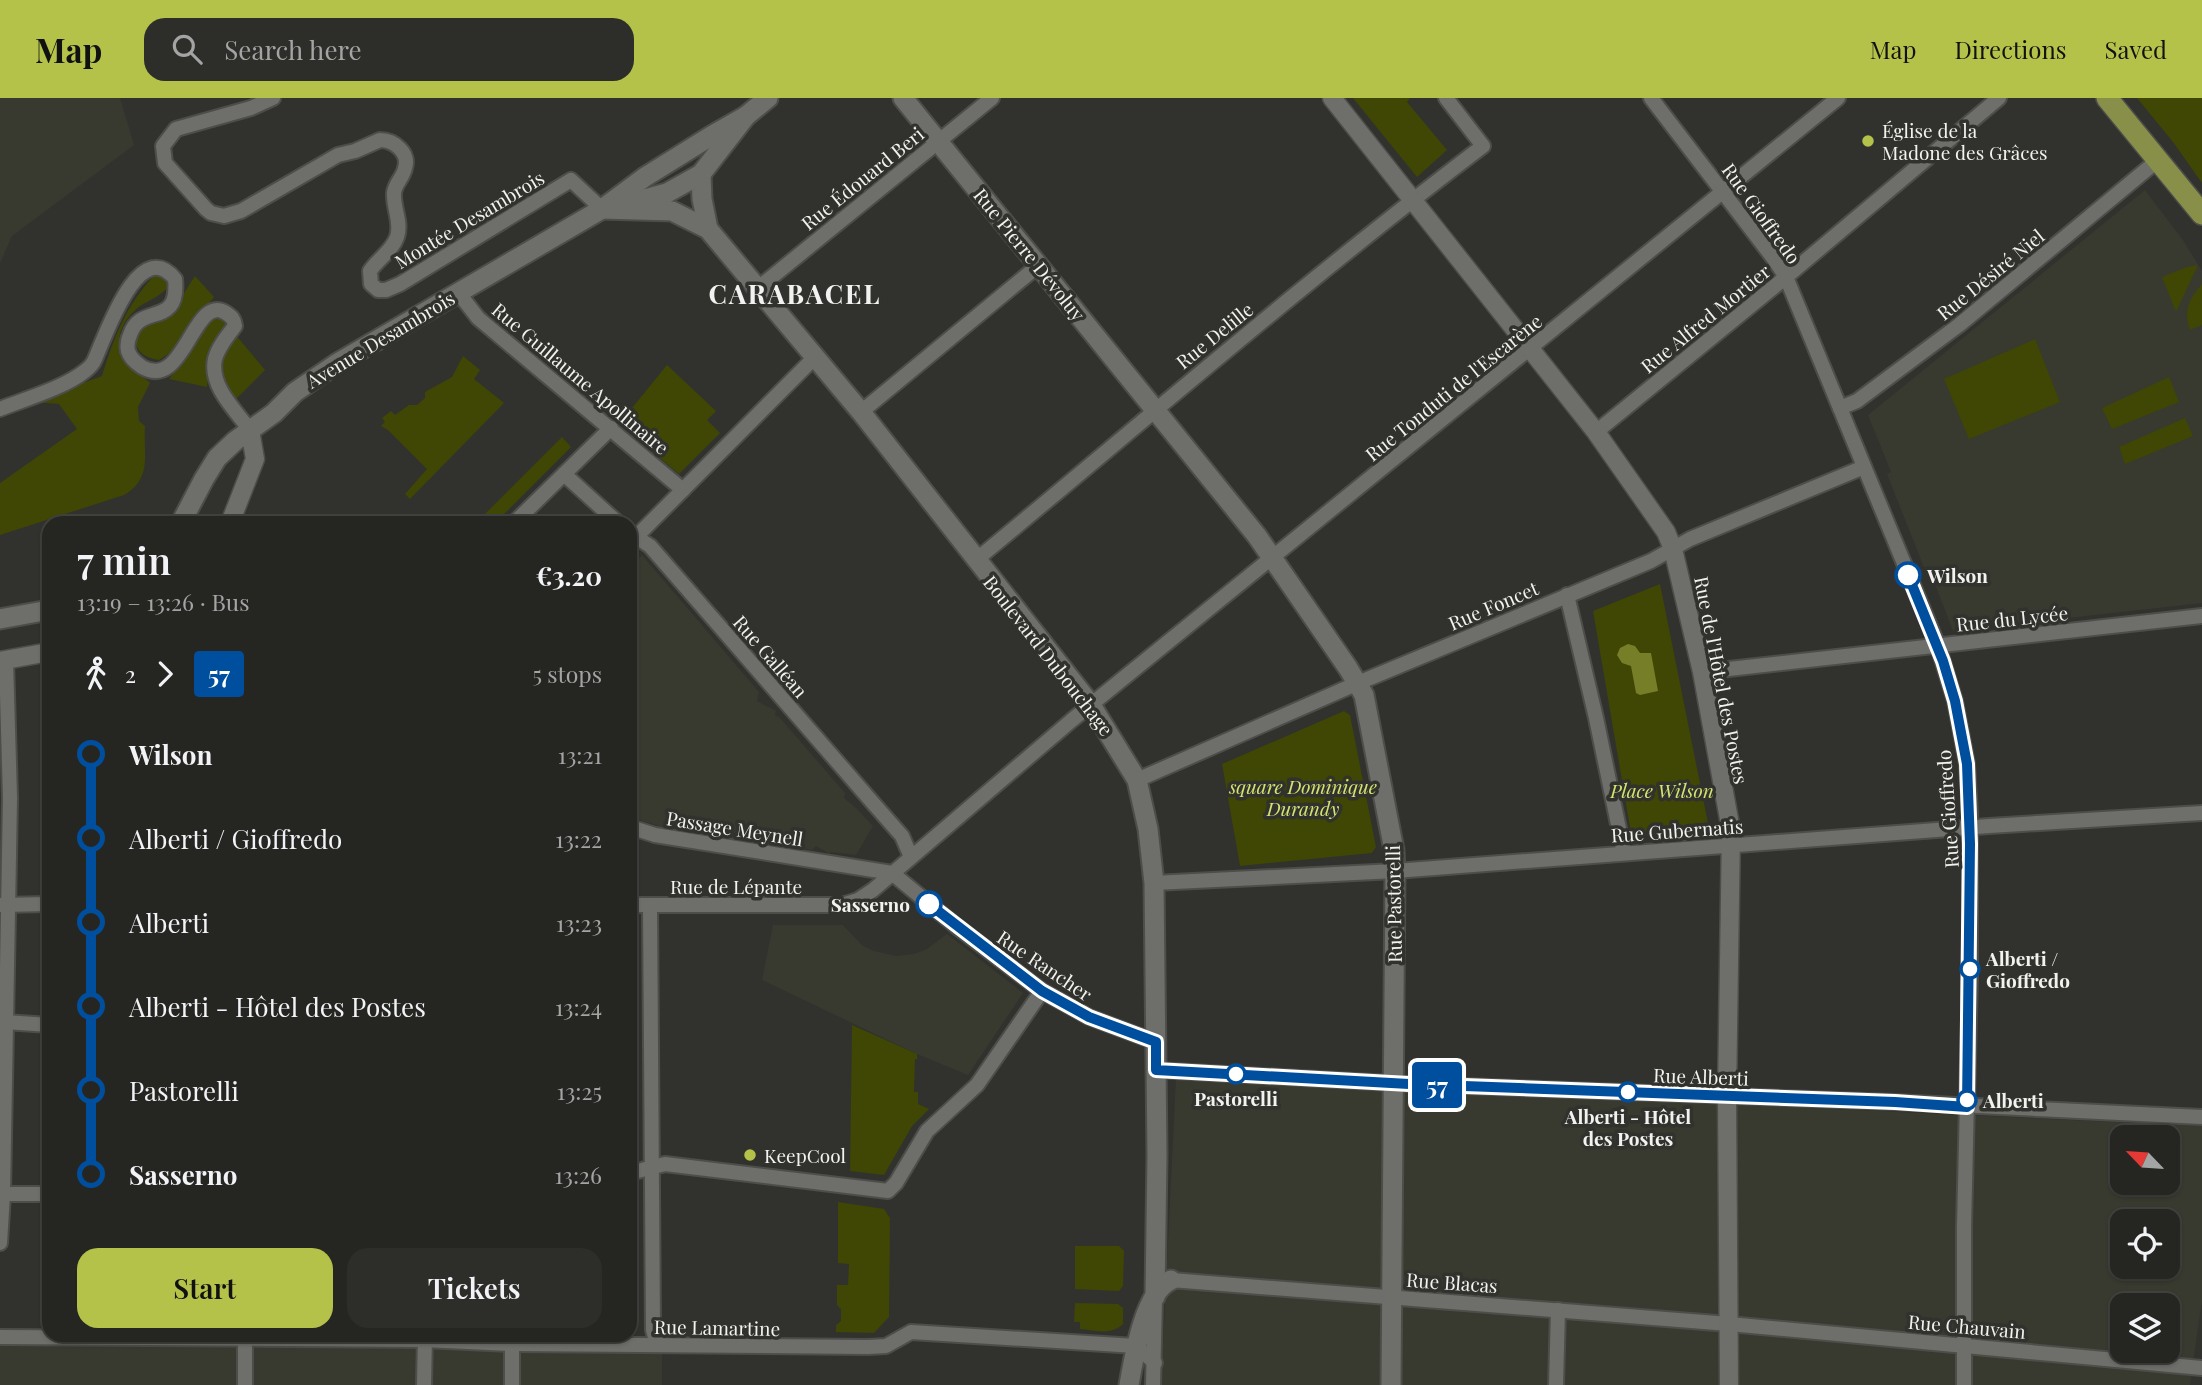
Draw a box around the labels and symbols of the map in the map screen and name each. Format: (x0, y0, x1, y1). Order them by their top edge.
place label: Église de la Madone des Grâces (1882, 117, 2048, 165)
street label: Rue Édouard Beri (795, 120, 929, 235)
marker: Église de la Madone des Grâces (1860, 133, 1876, 149)
street label: Rue Gioffredo (1717, 157, 1807, 269)
street label: Montée Desambrois (389, 164, 549, 274)
street label: Rue Pierre Dévoluy (968, 182, 1092, 326)
street label: Rue Désiré Niel (1931, 222, 2050, 325)
street label: Rue Alfred Mortier (1635, 257, 1776, 378)
district label: CARABACEL (709, 276, 881, 311)
street label: Avenue Desambrois (300, 284, 459, 394)
street label: Rue Guillaume Apollinaire (487, 296, 675, 460)
street label: Rue Delille (1170, 296, 1258, 374)
street label: Rue Tonduti de l'Escarène (1359, 308, 1547, 466)
marker: Wilson (1895, 562, 1921, 588)
place label: Wilson (1926, 562, 1988, 588)
street label: Boulevard Dubouchage (978, 569, 1120, 741)
street label: Rue Foncet (1444, 574, 1542, 636)
street label: Rue de l'Hôtel des Postes (1689, 574, 1755, 786)
street label: Rue du Lycée (1955, 599, 2069, 637)
street label: Rue Galléan (728, 609, 815, 703)
street label: Rue Gioffredo (1930, 749, 1964, 869)
park label: square Dominique Durandy (1228, 773, 1377, 821)
park label: Place Wilson (1609, 777, 1714, 803)
street label: Passage Meynell (665, 804, 806, 852)
street label: Rue Gubernatis (1610, 812, 1744, 848)
street label: Rue Pastorelli (1379, 844, 1407, 963)
street label: Rue de Lépante (670, 873, 802, 899)
place label: Sasserno (831, 891, 910, 917)
marker: Sasserno (916, 891, 942, 917)
street label: Rue Rancher (992, 924, 1098, 1007)
place label: Alberti / Gioffredo (1985, 945, 2070, 993)
marker: Alberti / Gioffredo (1960, 959, 1980, 979)
street label: Rue Alberti (1653, 1061, 1750, 1091)
line badge: 57 (1406, 1062, 1468, 1108)
marker: Pastorelli (1226, 1064, 1246, 1084)
marker: Alberti - Hôtel des Postes (1618, 1082, 1638, 1102)
place label: Pastorelli (1194, 1085, 1278, 1111)
place label: Alberti (1982, 1087, 2044, 1113)
marker: Alberti (1957, 1090, 1977, 1110)
place label: Alberti - Hôtel des Postes (1564, 1103, 1691, 1151)
north arrow (2110, 1125, 2180, 1195)
place label: KeepCool (764, 1142, 846, 1168)
marker: KeepCool (742, 1147, 758, 1163)
street label: Rue Blacas (1405, 1266, 1499, 1298)
street label: Rue Chauvain (1907, 1308, 2028, 1344)
street label: Rue Lamartine (654, 1313, 780, 1341)

